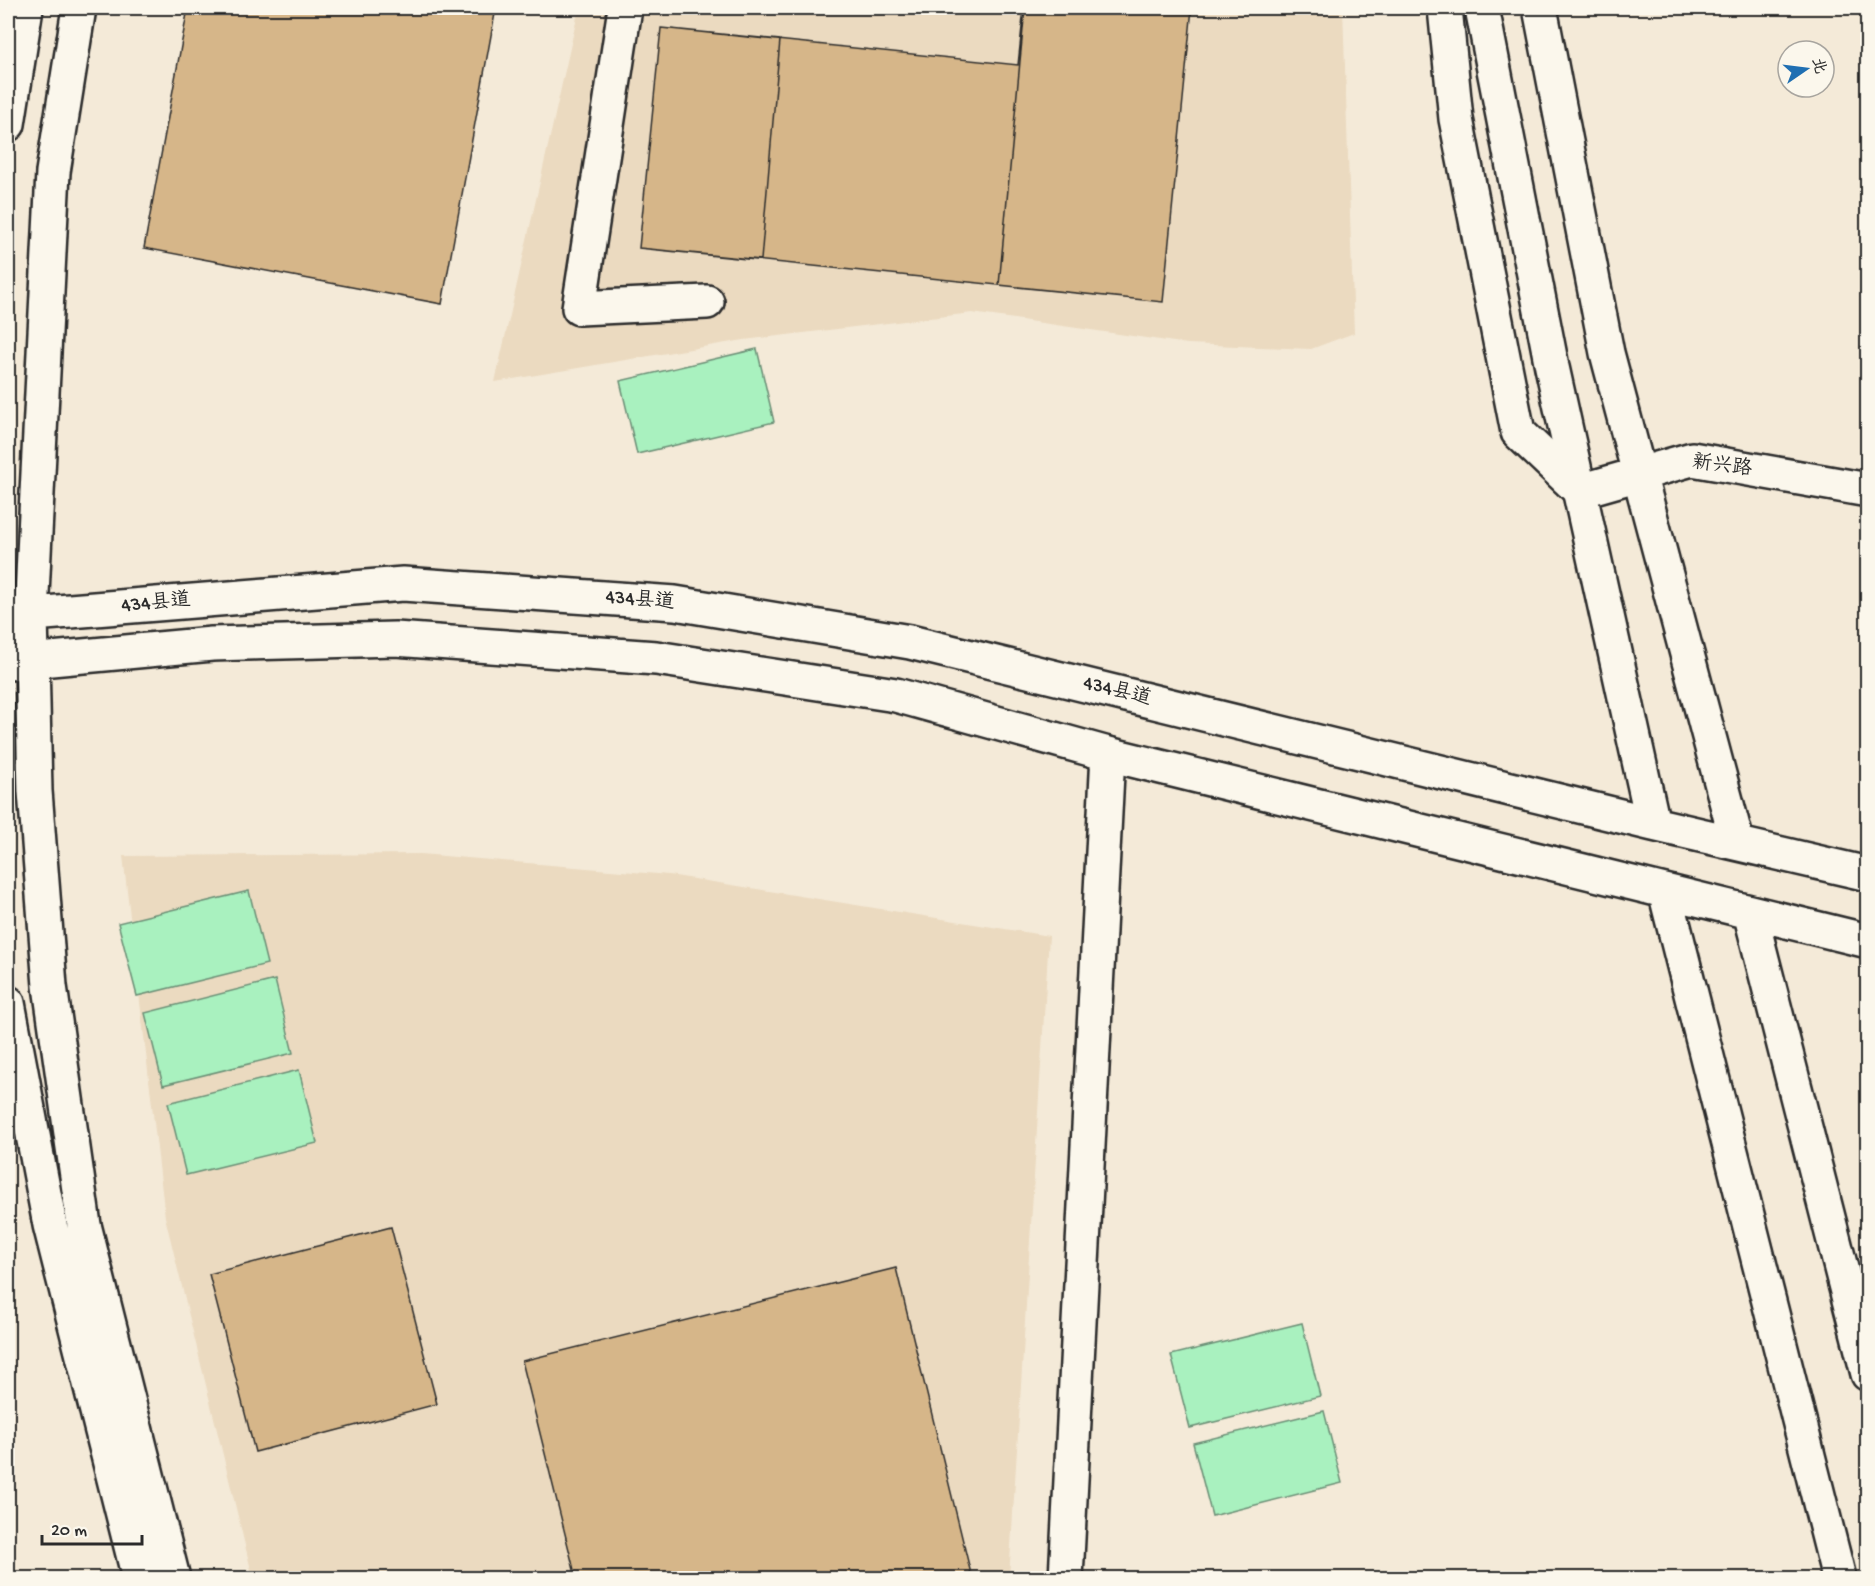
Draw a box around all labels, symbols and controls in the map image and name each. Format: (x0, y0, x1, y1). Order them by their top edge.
north arrow (1776, 39, 1836, 99)
text: 北 (1806, 56, 1829, 76)
street label: 新兴路 (1691, 450, 1754, 482)
street label: 434县道 (604, 585, 676, 615)
street label: 434县道 (120, 588, 192, 618)
street label: 434县道 (1081, 671, 1154, 712)
scale bar (42, 1508, 142, 1546)
text: 20 m (51, 1521, 87, 1542)

